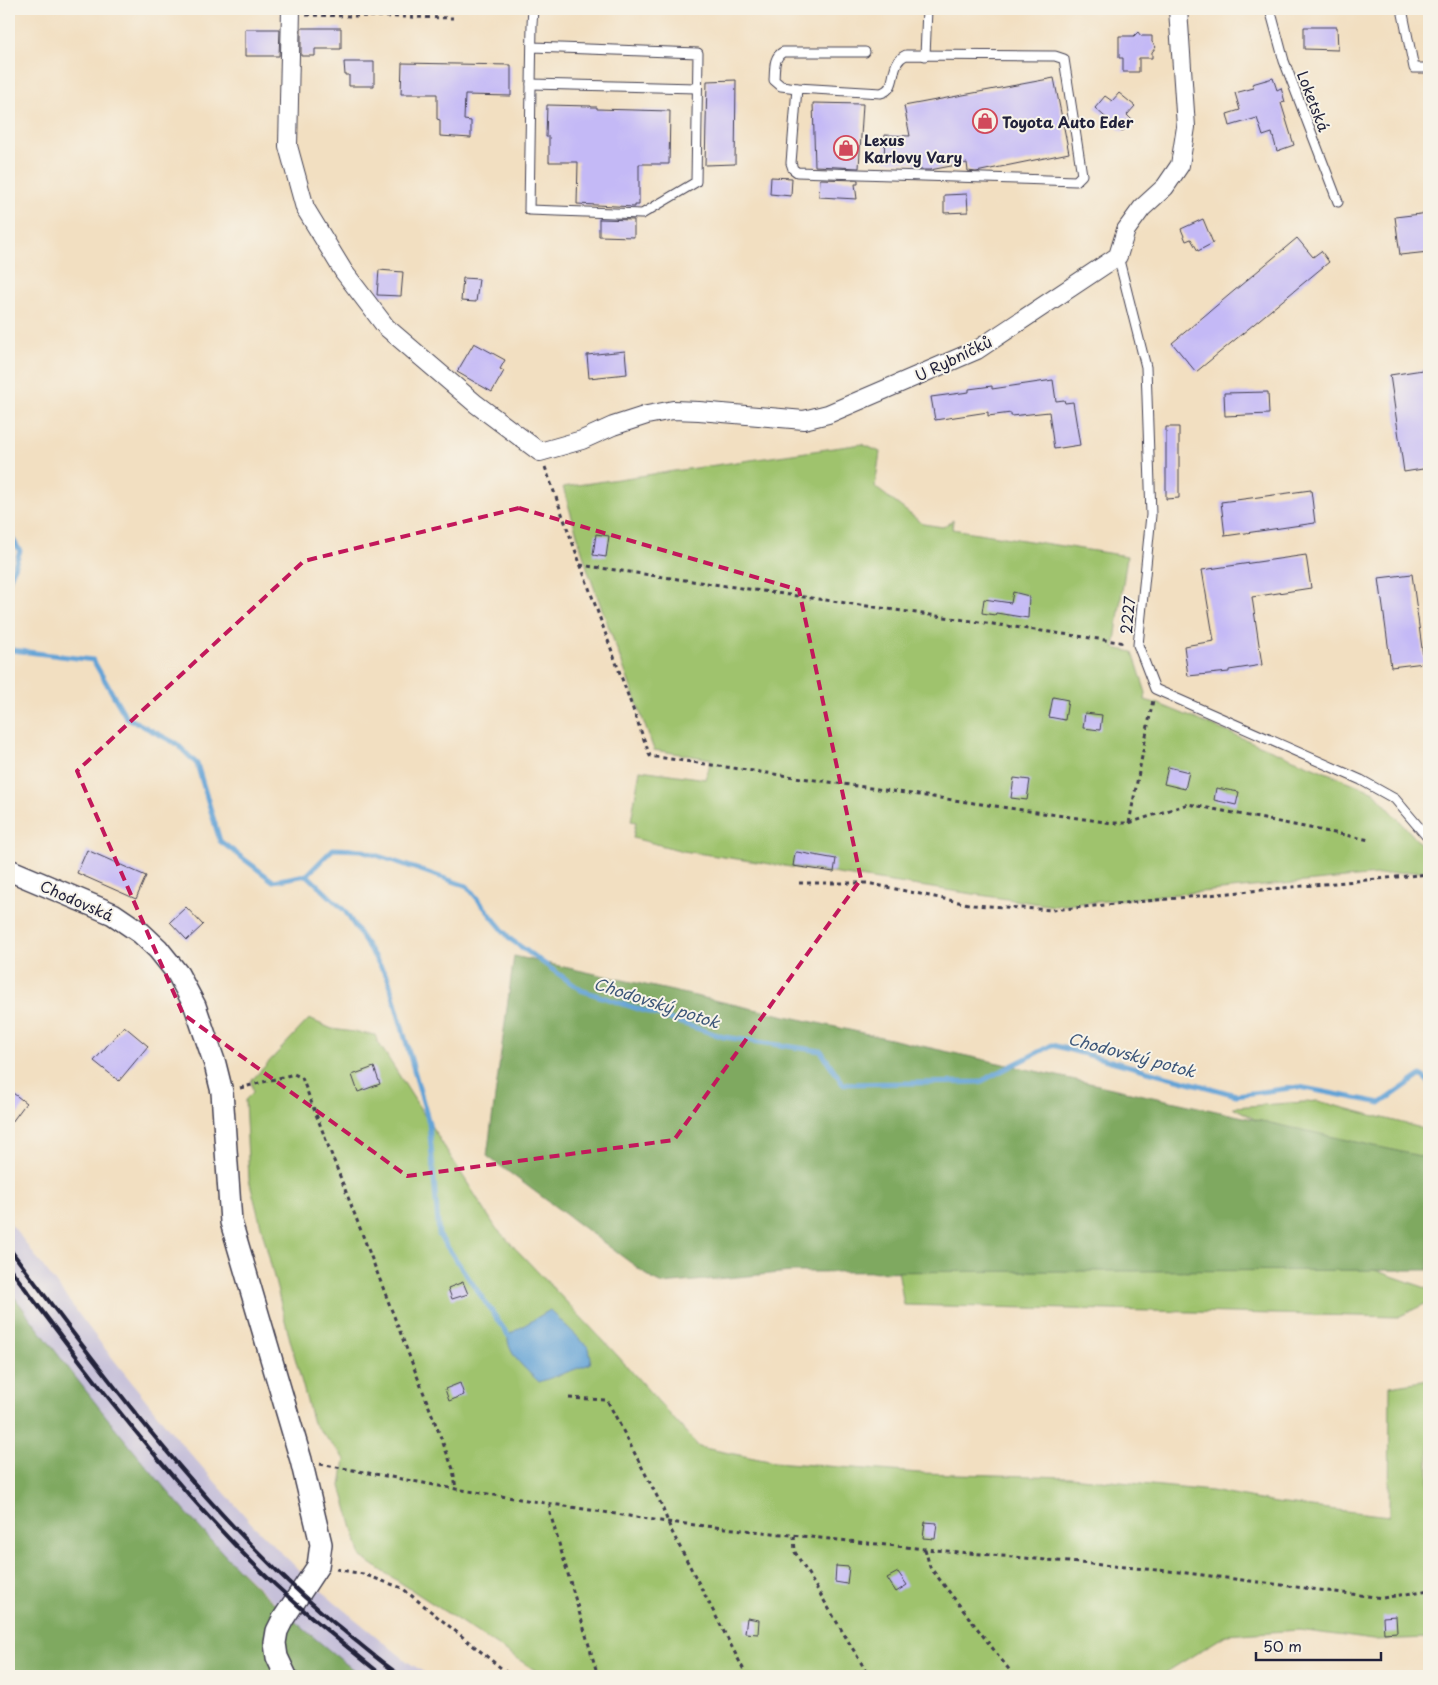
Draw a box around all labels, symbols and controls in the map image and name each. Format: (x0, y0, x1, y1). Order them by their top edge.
street label: Loketská (1292, 67, 1336, 135)
shop icon: Toyota Auto Eder (972, 108, 998, 134)
place label: Toyota Auto Eder (1002, 110, 1134, 133)
place label: Lexus Karlovy Vary (864, 128, 962, 168)
shop icon: Lexus Karlovy Vary (833, 135, 859, 161)
street label: U Rybníčků (911, 329, 995, 387)
street label: 2227 (1114, 594, 1140, 635)
street label: Chodovská (37, 874, 118, 927)
water label: Chodovský potok (591, 970, 724, 1034)
water label: Chodovský potok (1066, 1025, 1200, 1083)
scale bar (1256, 1630, 1380, 1662)
text: 50 m (1263, 1634, 1302, 1657)

